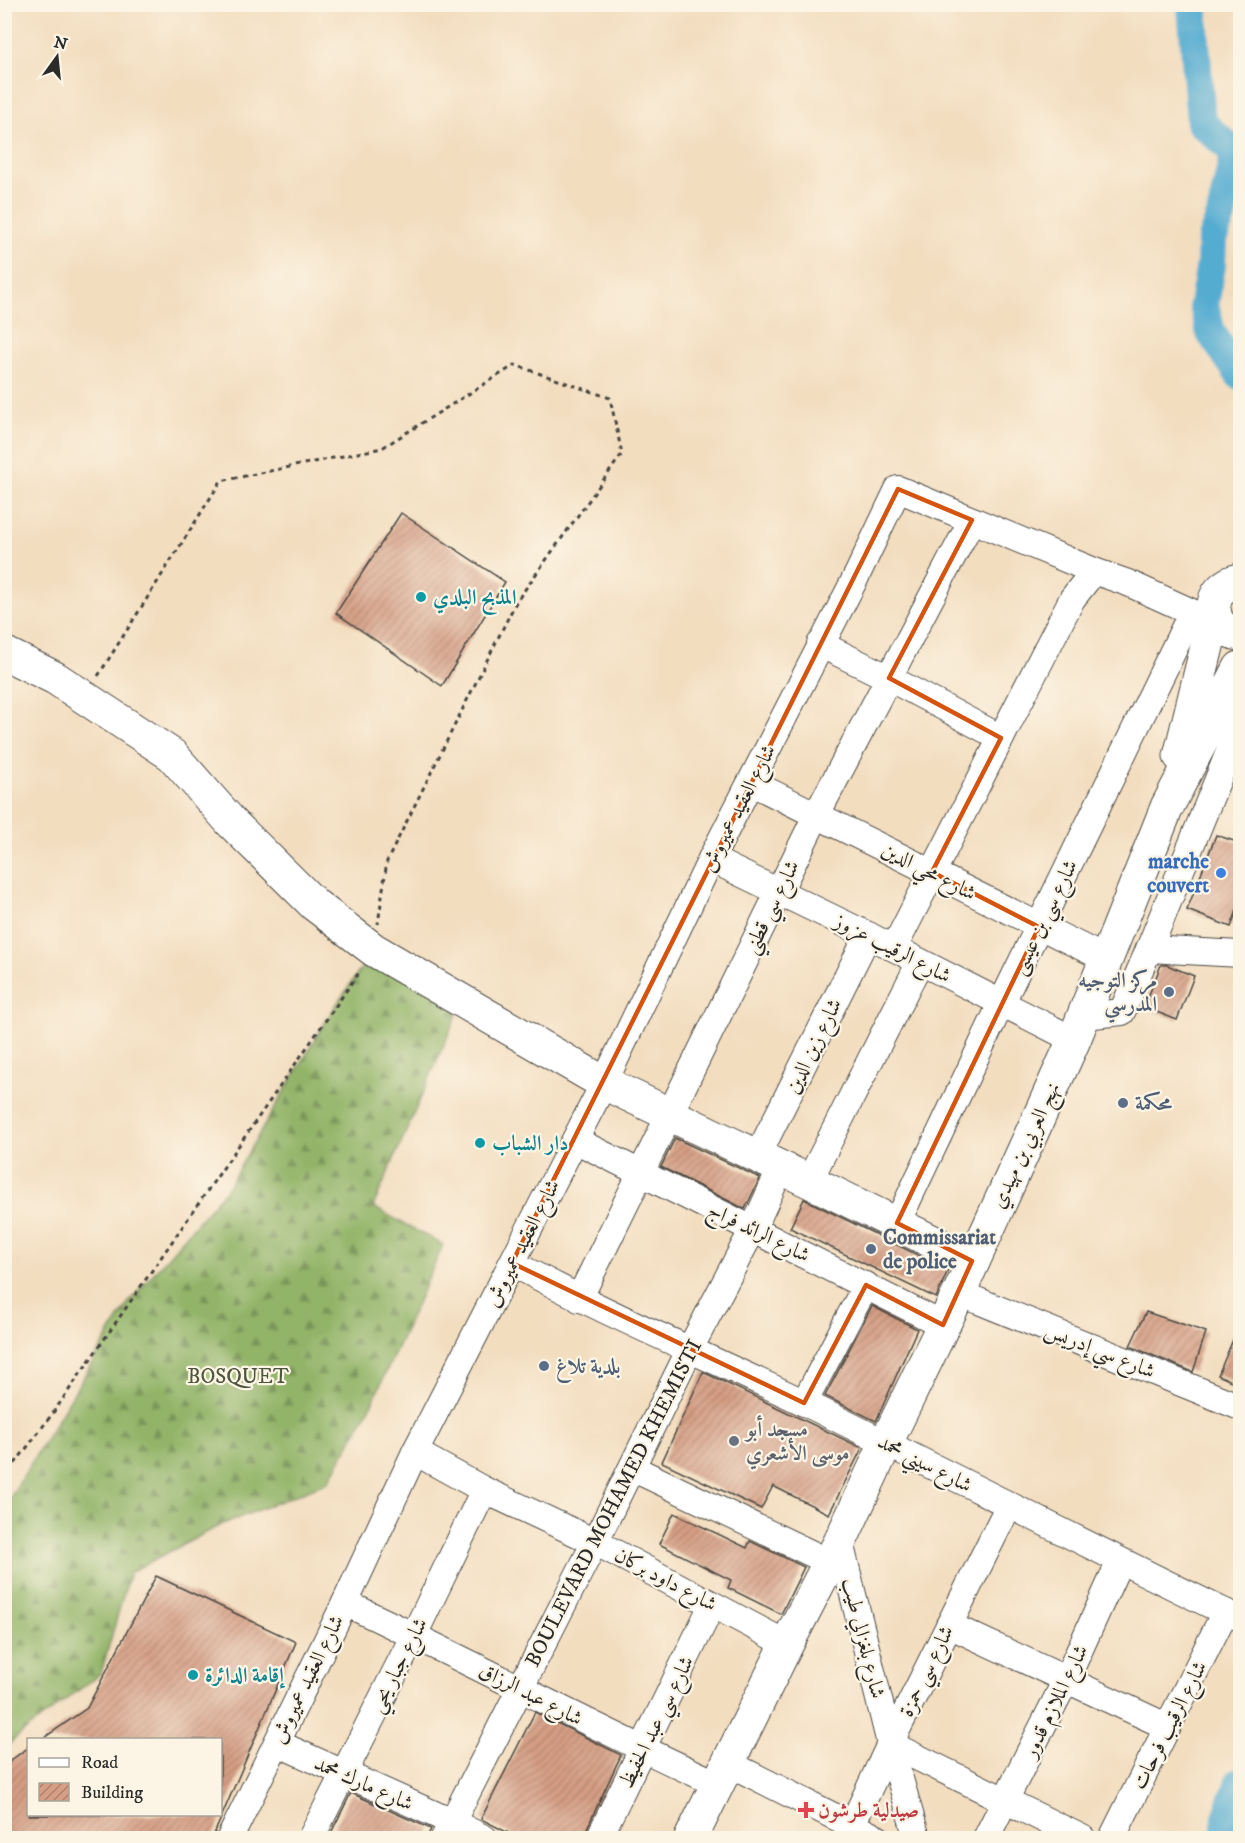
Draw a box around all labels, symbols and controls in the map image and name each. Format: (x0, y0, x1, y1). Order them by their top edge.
north arrow (27, 27, 87, 87)
text: N (52, 32, 70, 55)
place label: المذبح البلدي (433, 585, 517, 615)
marker: المذبح البلدي (414, 590, 428, 604)
street label: شارع العقيد عميروش (696, 740, 786, 879)
street label: شارع محي الدين (874, 837, 980, 912)
place label: marche couvert (1147, 849, 1209, 899)
street label: شارع سي قطني (738, 856, 811, 961)
street label: شارع سي بن عيسى (1006, 856, 1089, 982)
marker: marche couvert (1214, 866, 1228, 880)
street label: شارع الرقيب عزوز (826, 908, 955, 993)
place label: مركز التوجيه المدرسي (1078, 968, 1157, 1024)
marker: مركز التوجيه المدرسي (1162, 985, 1176, 999)
street label: شارع زين الدين (780, 994, 852, 1100)
street label: نهج العربي بن مهيدي (985, 1078, 1071, 1215)
place label: محكمة (1135, 1091, 1173, 1117)
marker: محكمة (1116, 1096, 1130, 1110)
place label: دار الشباب (492, 1131, 568, 1157)
marker: دار الشباب (473, 1136, 487, 1150)
street label: شارع العقيد عميروش (480, 1175, 570, 1314)
street label: شارع الرائد فراج (701, 1197, 814, 1273)
place label: Commissariat de police (883, 1225, 996, 1275)
marker: Commissariat de police (864, 1242, 878, 1256)
street label: شارع سي إدريس (1038, 1317, 1159, 1390)
street label: BOULEVARD MOHAMED KHEMISTI (520, 1335, 708, 1671)
place label: بلدية تلاغ (556, 1354, 620, 1383)
marker: بلدية تلاغ (537, 1359, 551, 1373)
park label: BOSQUET (187, 1364, 289, 1390)
place label: مسجد أبو موسى الأشعري (744, 1415, 849, 1470)
street label: شارع سيني محمد (870, 1429, 976, 1504)
marker: مسجد أبو موسى الأشعري (727, 1434, 741, 1448)
street label: شارع داود بركان (608, 1542, 721, 1621)
street label: شارع بلغزالي طيب (832, 1575, 891, 1702)
street label: شارع العقيد عميروش (266, 1611, 354, 1750)
street label: شارع جبار يحي (364, 1614, 439, 1720)
street label: شارع سي حمزة (894, 1622, 966, 1724)
street label: شارع الملازم قدور (1016, 1641, 1098, 1766)
street label: شارع سي عبد الحفيظ (614, 1652, 706, 1796)
street label: شارع الرقيب فرحات (1126, 1657, 1217, 1796)
street label: شارع عبد الرزاق (472, 1658, 587, 1736)
place label: إقامة الدائرة (205, 1663, 285, 1689)
marker: إقامة الدائرة (186, 1668, 200, 1682)
legend (27, 1738, 222, 1816)
street label: شارع مارك محمد (308, 1751, 417, 1821)
text: Road (81, 1752, 118, 1774)
text: Building (81, 1782, 143, 1804)
place label: صيدلية طرشون (818, 1798, 919, 1824)
marker: صيدلية طرشون (799, 1803, 813, 1817)

